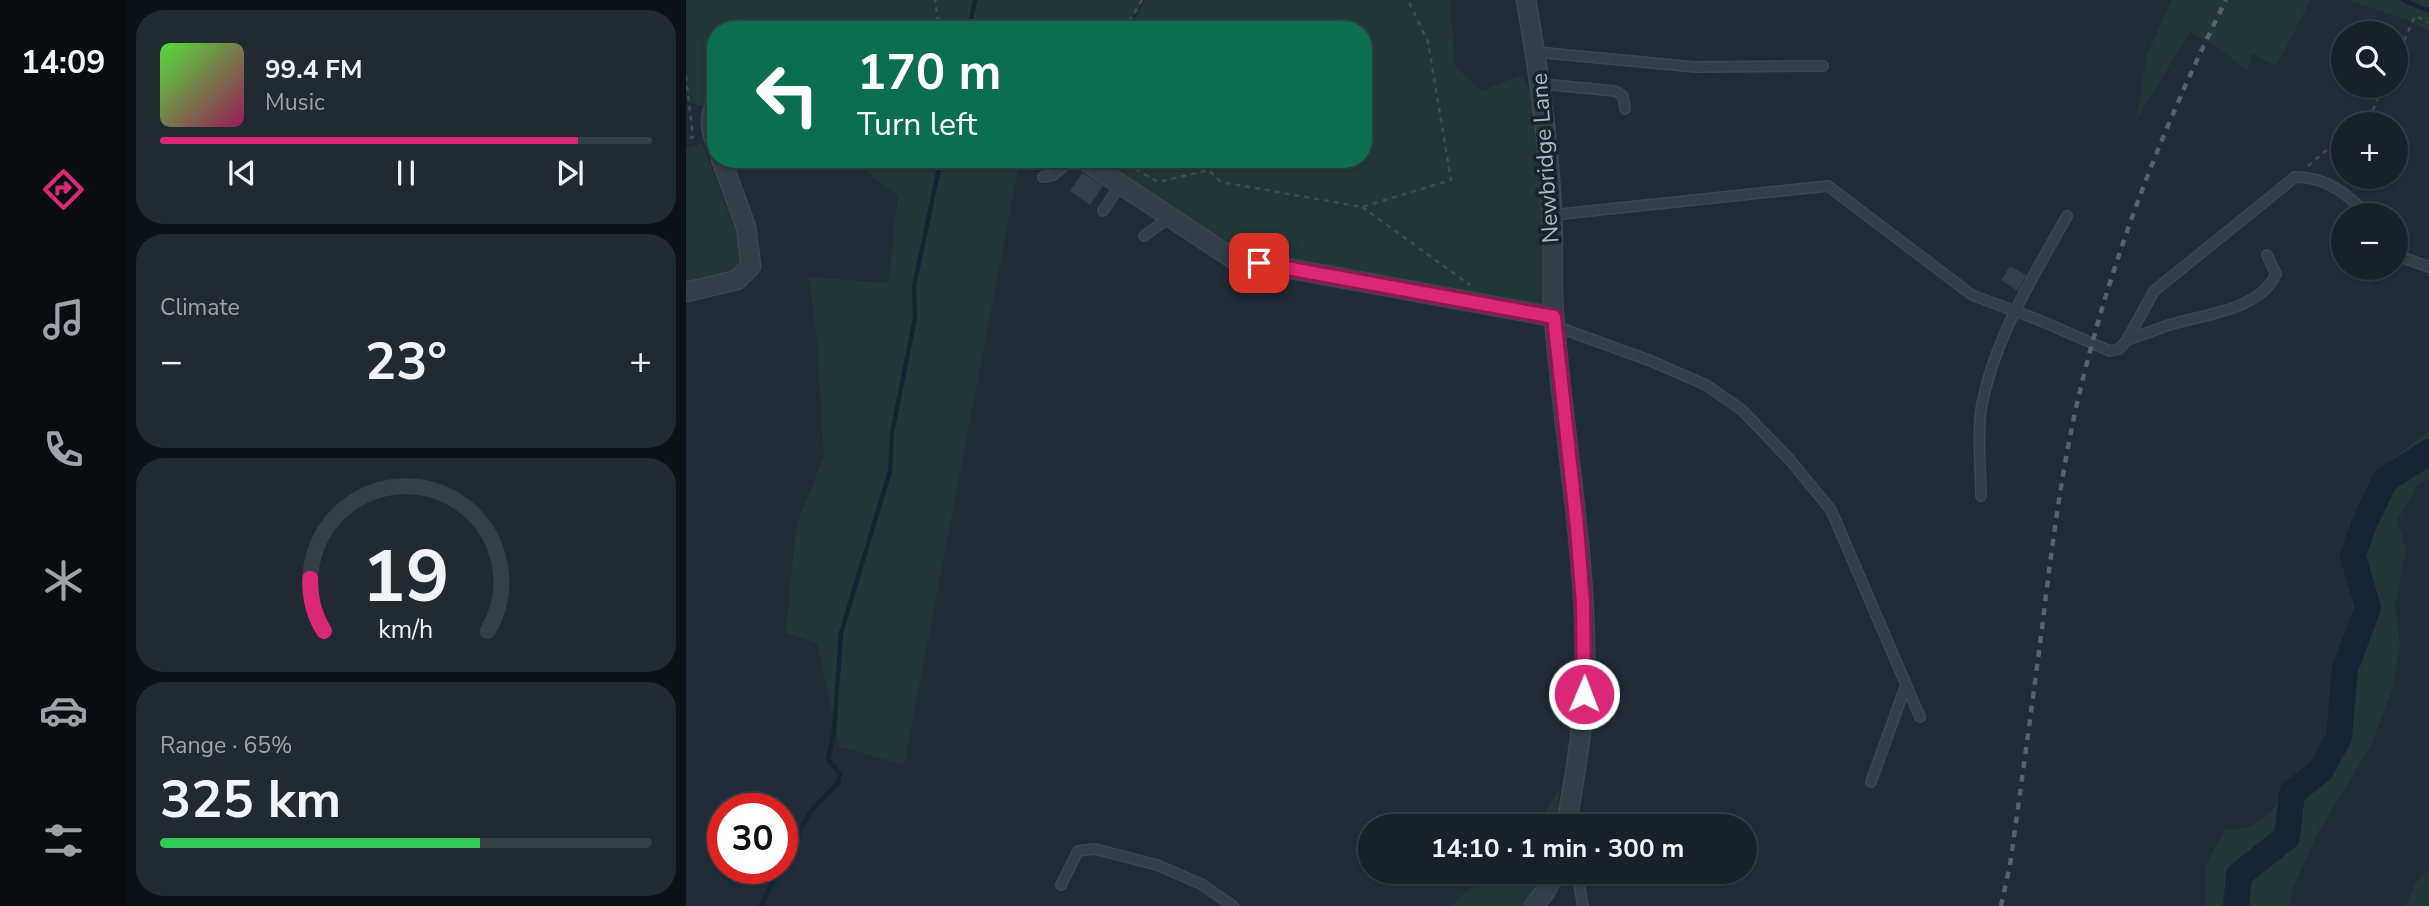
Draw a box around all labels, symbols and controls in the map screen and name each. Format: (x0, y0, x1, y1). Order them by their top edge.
map controls (2331, 21, 2408, 280)
button: search (2331, 21, 2408, 98)
text: 170 m (857, 39, 1001, 106)
text: 14:09 (21, 41, 105, 84)
icon: left (742, 49, 833, 140)
text: 99.4 FM (265, 52, 362, 87)
street label: Newbridge Lane (1524, 72, 1566, 244)
text: Music (265, 87, 325, 118)
text: Turn left (857, 103, 977, 146)
button: + (2331, 112, 2408, 189)
icon: previous (223, 154, 261, 192)
icon: pause (387, 154, 425, 192)
icon: next (551, 154, 589, 192)
icon: directions (39, 165, 88, 214)
button: − (2331, 203, 2408, 280)
pin (1229, 233, 1289, 293)
icon: arrive (1240, 244, 1278, 282)
text: Climate (160, 292, 240, 323)
icon: music (39, 295, 88, 344)
text: 23° (365, 326, 447, 397)
text: − (160, 336, 183, 387)
text: + (629, 336, 652, 387)
icon: phone (39, 425, 88, 474)
text: 19 (362, 527, 450, 627)
icon: climate (39, 556, 88, 605)
text: km/h (378, 613, 434, 647)
position arrow (1547, 657, 1621, 731)
icon: car (39, 686, 88, 735)
text: Range · 65% (160, 730, 292, 761)
text: 325 km (160, 764, 341, 835)
speed limit sign: 30 (707, 793, 798, 884)
icon: filters (39, 816, 88, 865)
text: 14:10 · 1 min · 300 m (1431, 831, 1684, 866)

